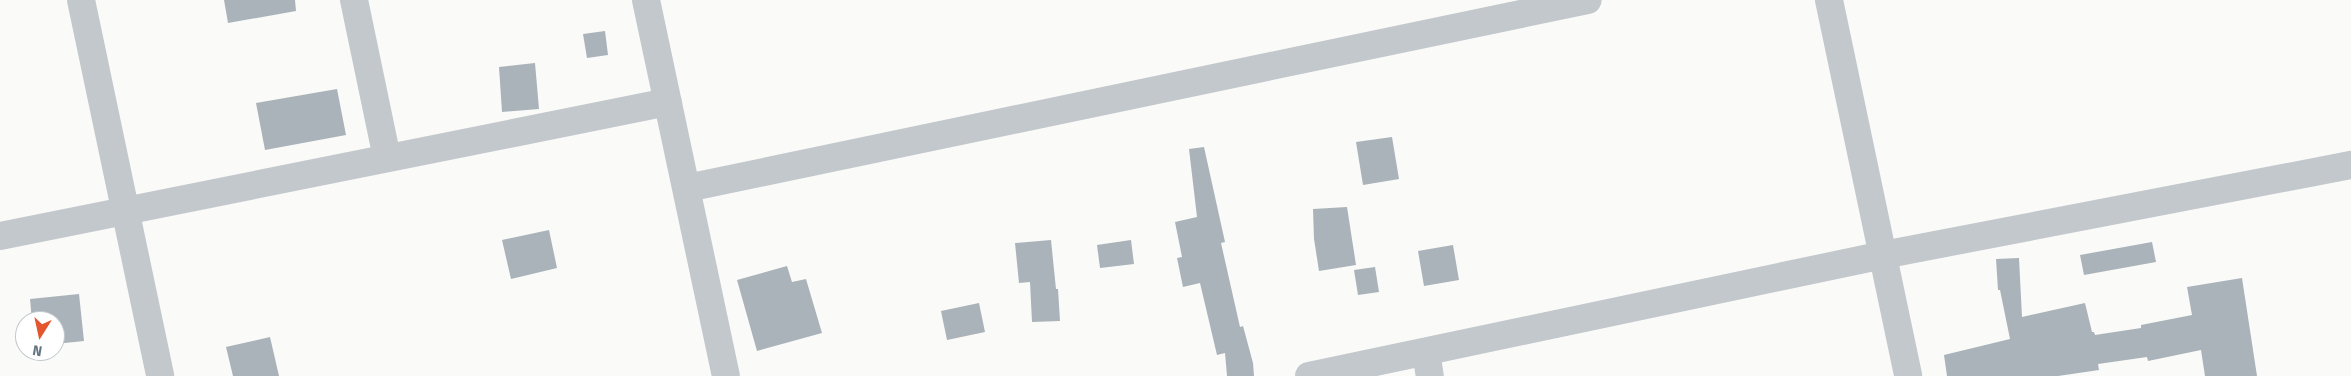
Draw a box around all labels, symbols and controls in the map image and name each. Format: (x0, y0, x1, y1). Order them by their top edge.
north arrow (15, 311, 65, 361)
text: N (31, 341, 44, 359)

